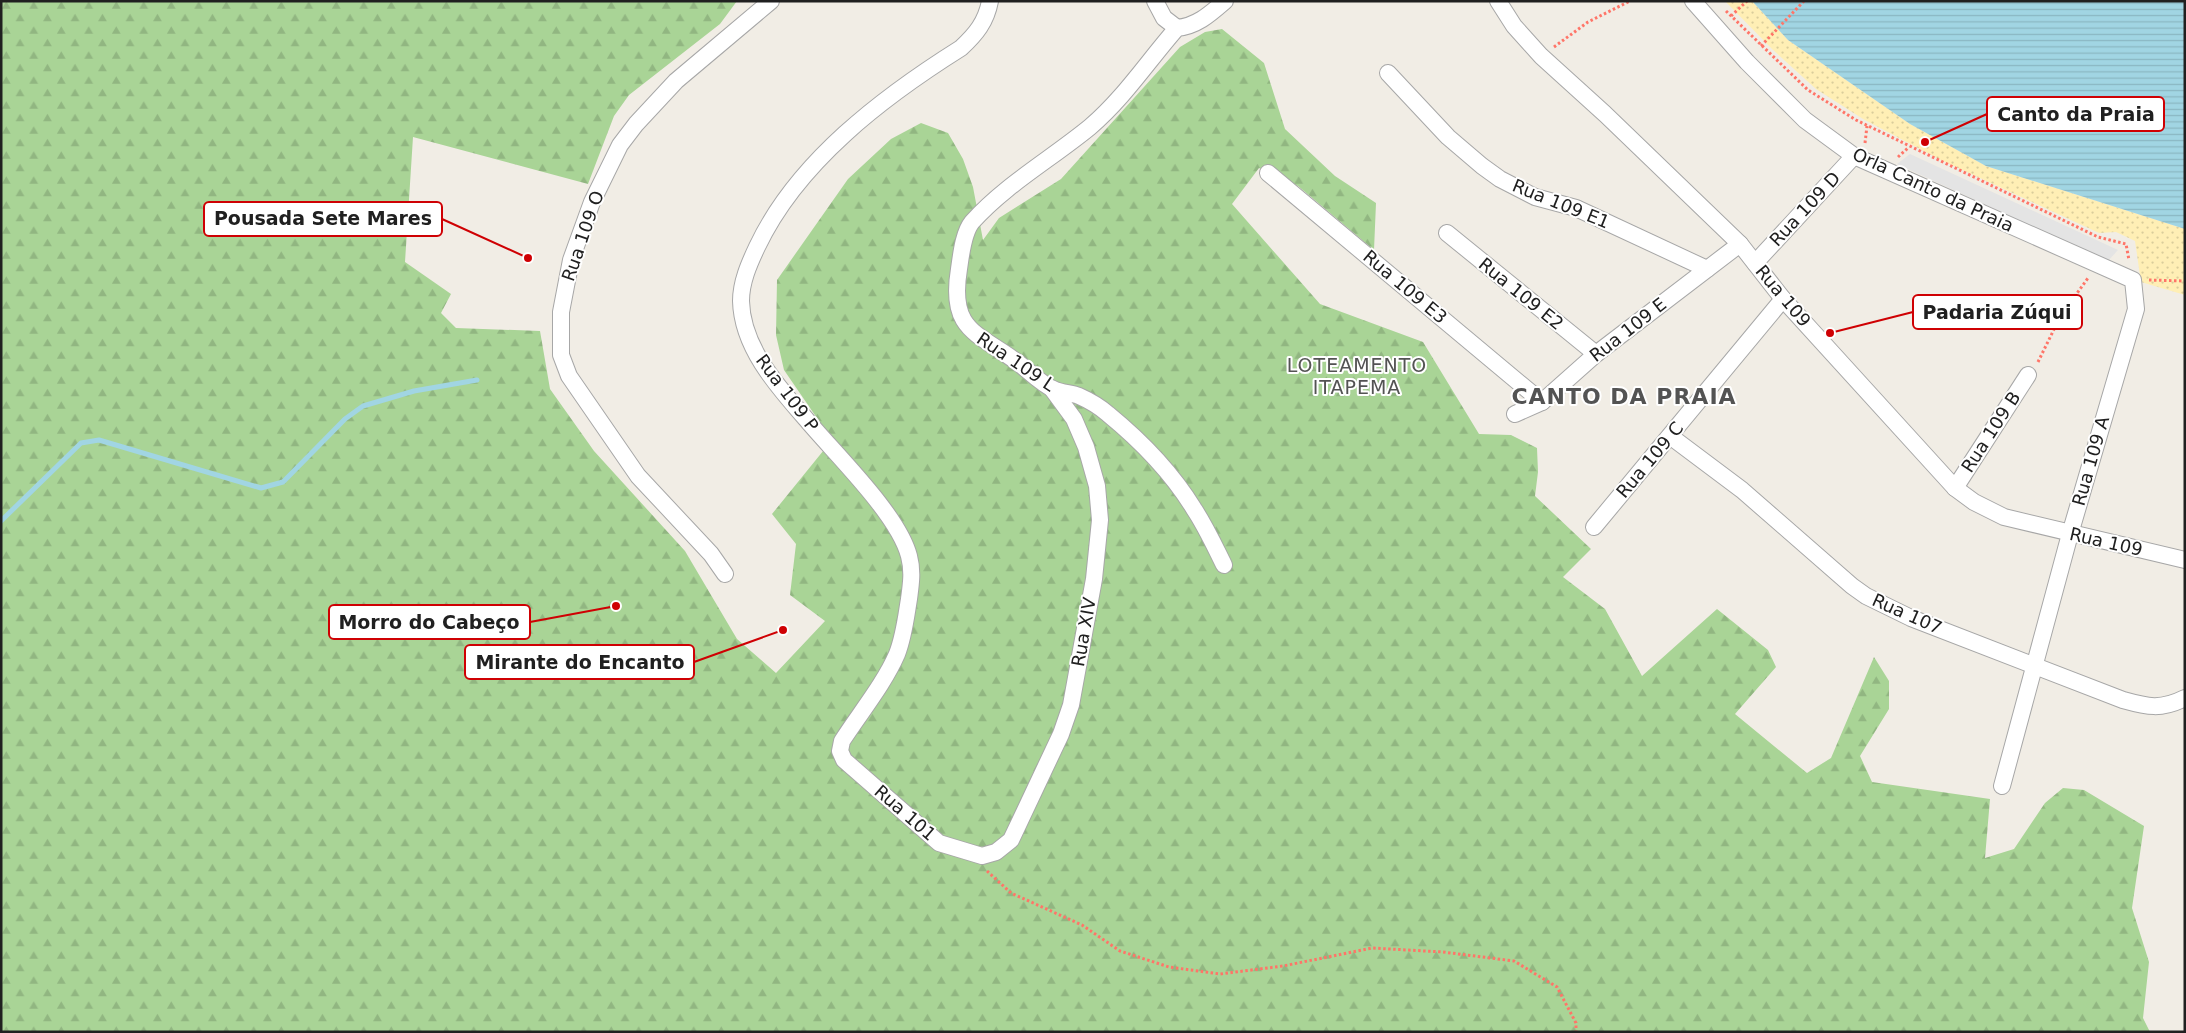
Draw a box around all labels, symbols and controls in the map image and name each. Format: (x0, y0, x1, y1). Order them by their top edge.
callout: Canto da Praia (1987, 97, 2164, 131)
text: Canto da Praia (1997, 103, 2155, 125)
street label: Orla Canto da Praia (1849, 143, 2017, 236)
street label: Rua 109 D (1765, 167, 1844, 250)
street label: Rua 109 E1 (1510, 175, 1613, 233)
street label: Rua 109 O (557, 188, 608, 284)
callout: Pousada Sete Mares (204, 202, 442, 236)
text: Pousada Sete Mares (214, 207, 432, 229)
street label: Rua 109 E3 (1359, 246, 1451, 328)
street label: Rua 109 E2 (1475, 253, 1568, 334)
street label: Rua 109 (1751, 261, 1815, 331)
street label: Rua 109 E (1585, 293, 1670, 366)
callout: Padaria Zúqui (1913, 295, 2082, 329)
text: Padaria Zúqui (1923, 301, 2071, 323)
street label: Rua 109 L (973, 328, 1059, 395)
street label: Rua 109 P (752, 350, 823, 435)
district label: LOTEAMENTO ITAPEMA (1287, 354, 1427, 398)
district label: CANTO DA PRAIA (1511, 384, 1737, 409)
street label: Rua 109 B (1957, 387, 2025, 476)
street label: Rua 109 A (2068, 413, 2114, 508)
street label: Rua 109 C (1612, 417, 1687, 502)
street label: Rua 109 (2068, 523, 2145, 560)
street label: Rua 107 (1869, 589, 1945, 638)
street label: Rua XIV (1067, 595, 1100, 668)
callout: Morro do Cabeço (329, 605, 530, 639)
text: Morro do Cabeço (338, 611, 520, 633)
callout: Mirante do Encanto (465, 645, 694, 679)
text: Mirante do Encanto (475, 651, 685, 673)
street label: Rua 101 (870, 780, 940, 845)

